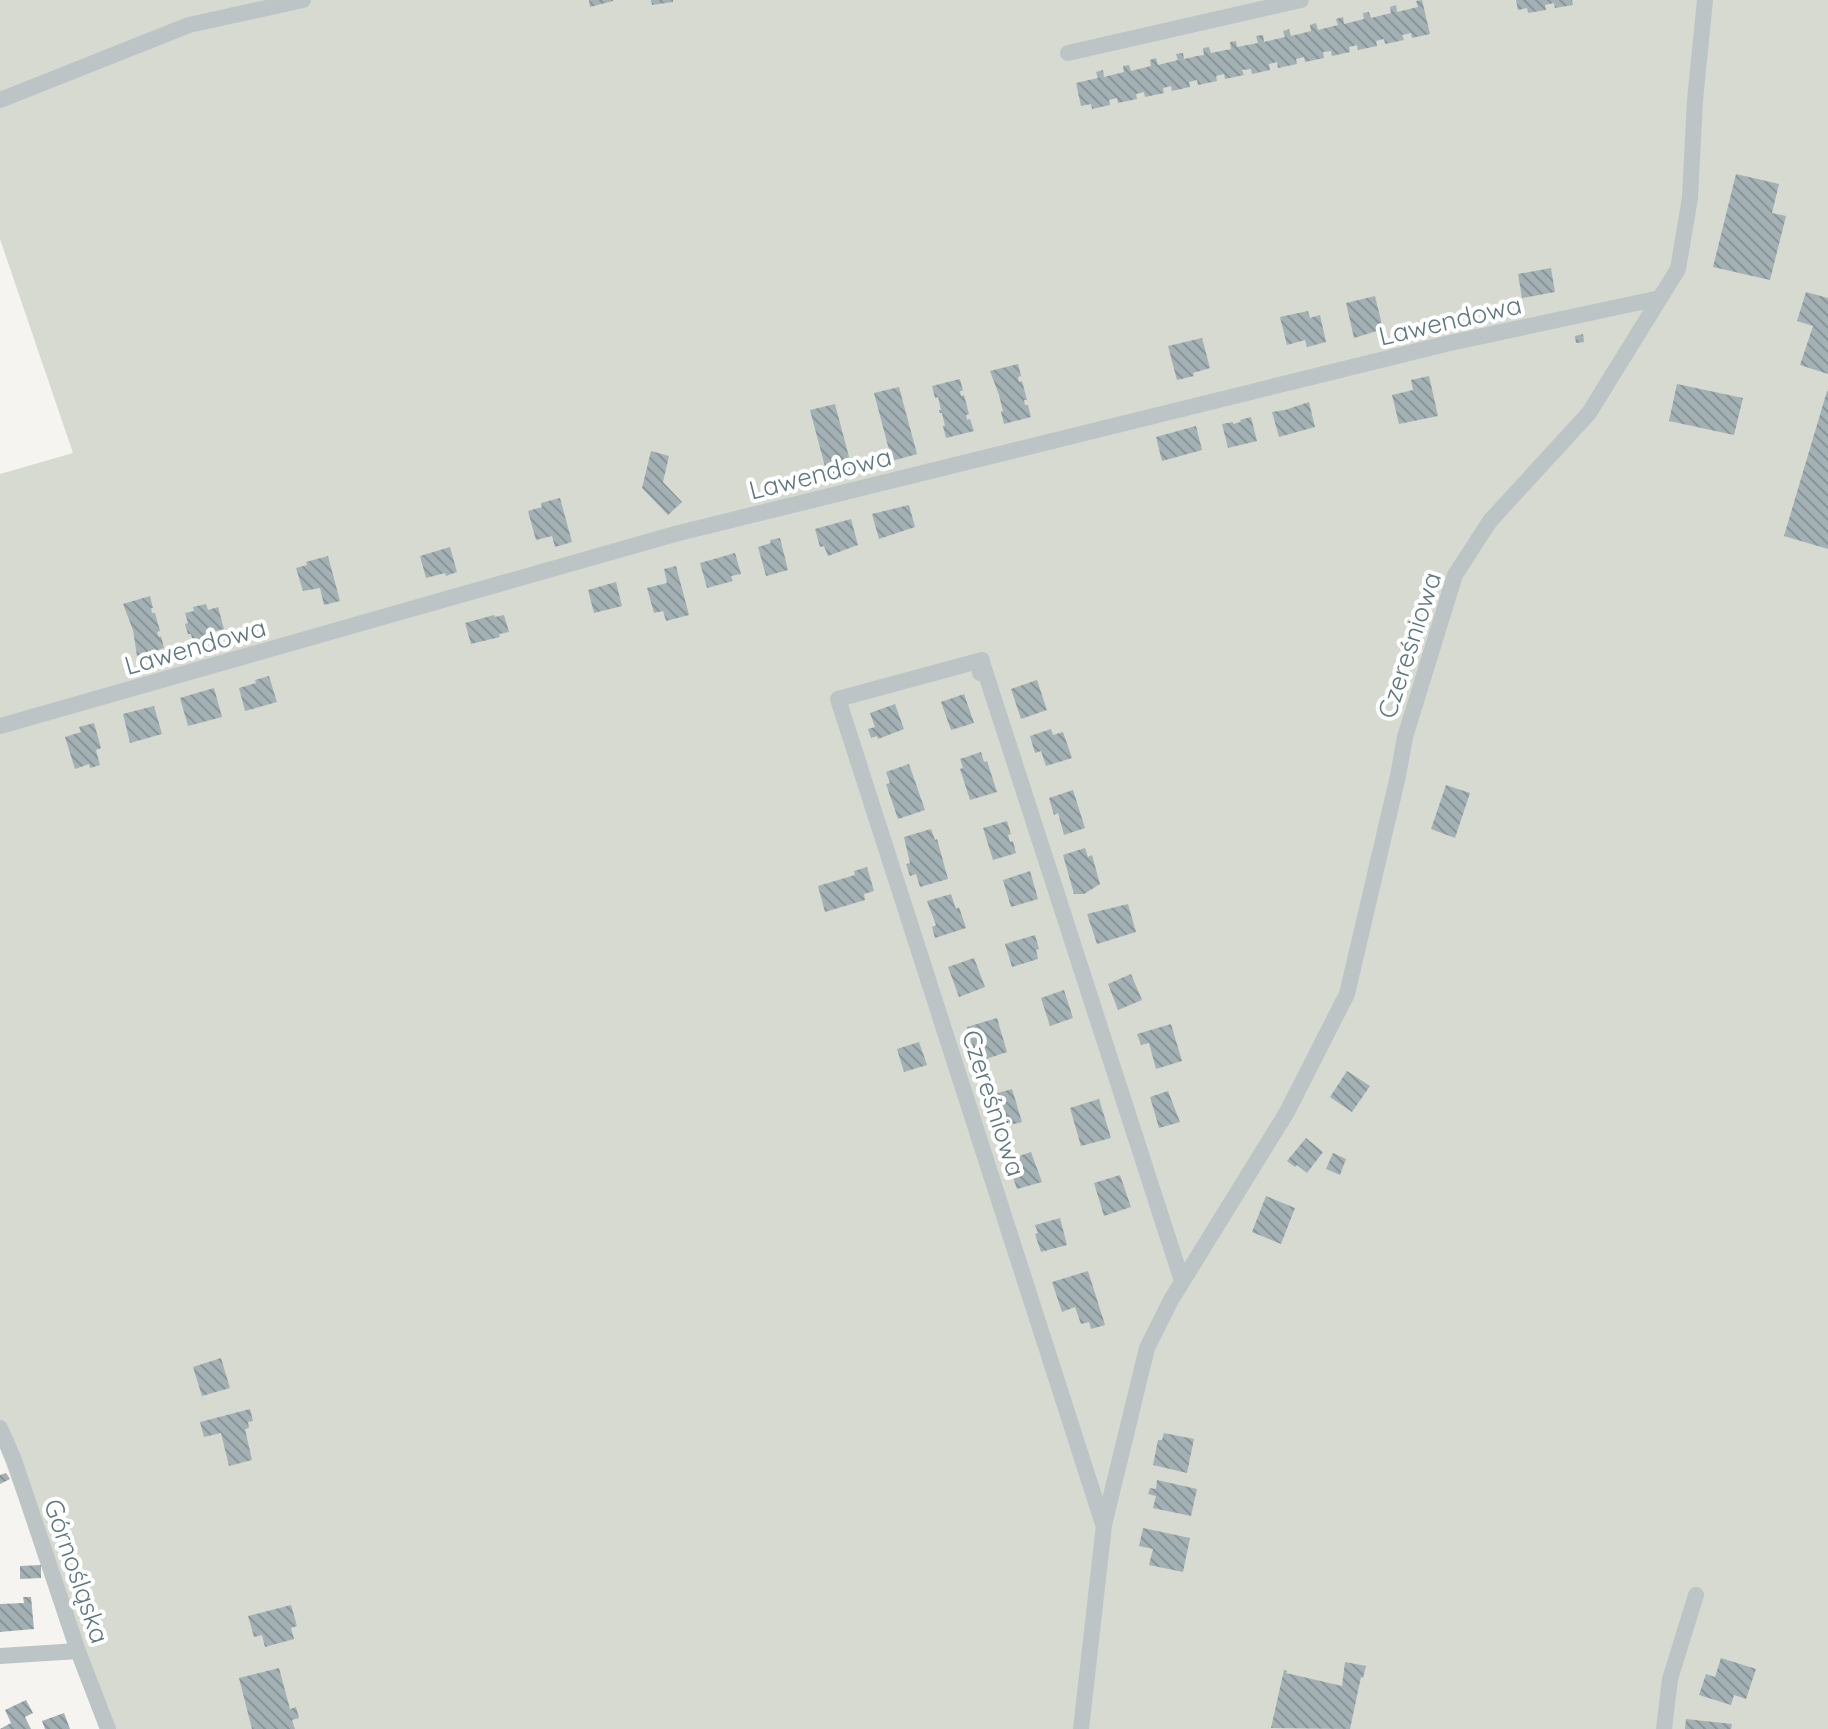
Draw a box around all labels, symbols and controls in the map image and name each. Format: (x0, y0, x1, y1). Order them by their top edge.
street label: Lawendowa (1375, 288, 1525, 352)
street label: Lawendowa (745, 439, 895, 507)
street label: Czereśniowa (1370, 568, 1448, 722)
street label: Lawendowa (120, 610, 270, 682)
street label: Czereśniowa (955, 1026, 1033, 1180)
street label: Górnośląska (37, 1495, 117, 1647)

